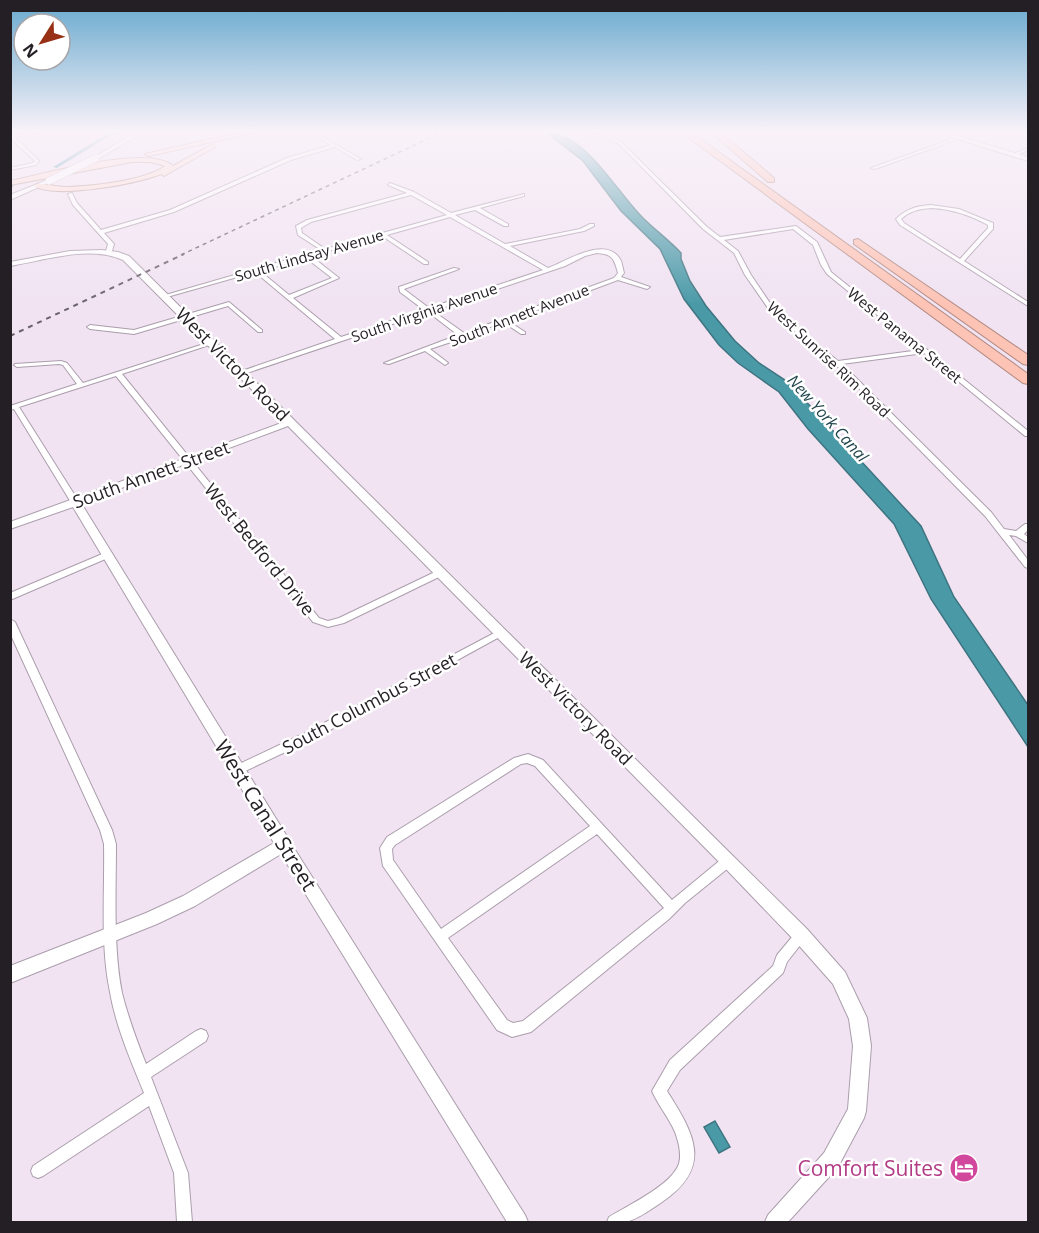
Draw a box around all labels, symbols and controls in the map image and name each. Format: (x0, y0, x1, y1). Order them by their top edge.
north arrow (12, 12, 72, 72)
text: N (17, 39, 43, 63)
street label: South Lindsay Avenue (232, 224, 386, 286)
street label: South Virginia Avenue (348, 278, 500, 346)
street label: South Annett Avenue (446, 279, 592, 351)
street label: West Panama Street (844, 283, 966, 387)
street label: West Sunrise Rim Road (763, 297, 895, 421)
street label: West Victory Road (171, 302, 295, 426)
water label: New York Canal (783, 369, 874, 467)
street label: South Annett Street (69, 434, 233, 514)
street label: West Bedford Drive (199, 478, 321, 620)
street label: West Victory Road (514, 646, 638, 770)
street label: South Columbus Street (278, 647, 460, 759)
street label: West Canal Street (208, 734, 324, 896)
hotel icon: Comfort Suites (948, 1152, 980, 1184)
place label: Comfort Suites (797, 1154, 943, 1182)

